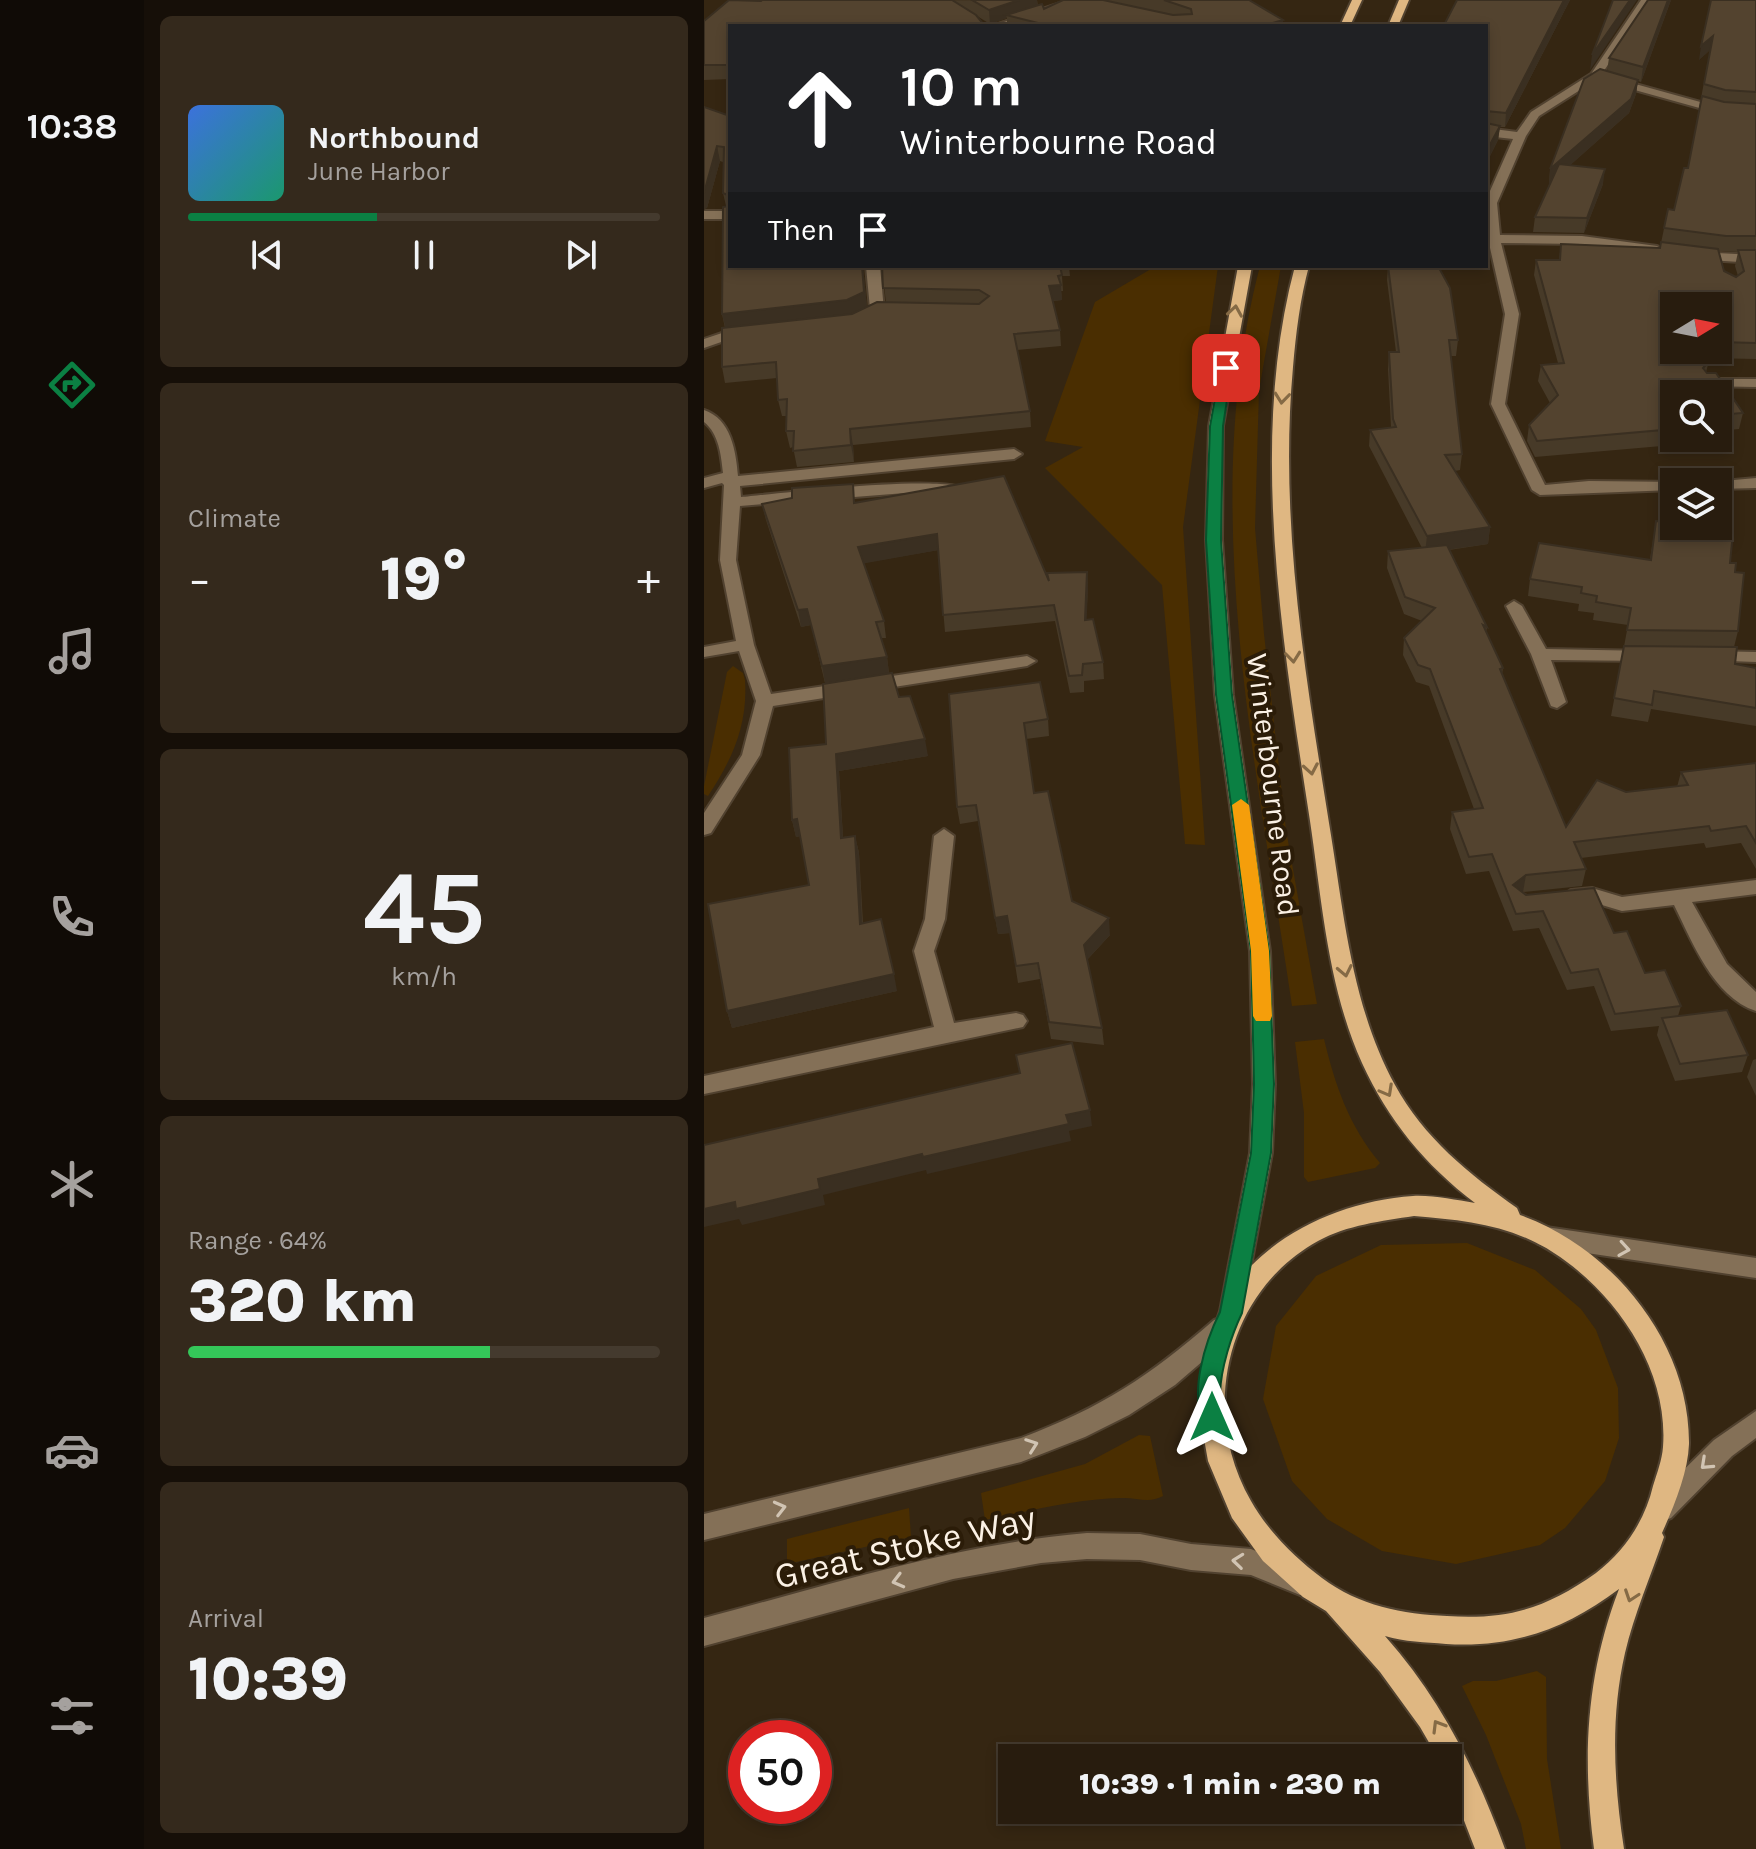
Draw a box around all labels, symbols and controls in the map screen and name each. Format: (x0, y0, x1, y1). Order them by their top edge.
text: 10 m (900, 54, 1023, 119)
icon: ahead (768, 56, 872, 160)
text: 10:38 (27, 105, 117, 147)
text: Northbound (308, 120, 480, 156)
text: Winterbourne Road (900, 121, 1217, 163)
text: June Harbor (308, 156, 450, 187)
icon: arrive (851, 208, 895, 252)
text: Then (768, 212, 835, 248)
icon: previous (245, 233, 289, 277)
icon: pause (402, 233, 446, 277)
icon: next (559, 233, 603, 277)
north arrow (1660, 292, 1732, 364)
map controls (1660, 292, 1732, 540)
one-way arrow (1226, 304, 1243, 318)
pin (1192, 334, 1260, 402)
icon: arrive (1204, 346, 1248, 390)
icon: directions (44, 357, 100, 413)
button: search (1660, 380, 1732, 452)
one-way arrow (1273, 392, 1290, 405)
button: layers (1660, 468, 1732, 540)
text: Climate (188, 503, 281, 534)
text: 19° (380, 544, 468, 614)
text: − (188, 554, 211, 605)
text: + (637, 554, 660, 605)
icon: music (44, 623, 100, 679)
one-way arrow (1285, 651, 1302, 664)
street label: Winterbourne Road (1239, 652, 1307, 918)
one-way arrow (1301, 762, 1318, 776)
text: 45 (363, 848, 485, 969)
icon: phone (44, 889, 100, 945)
text: km/h (391, 961, 457, 992)
one-way arrow (1336, 964, 1353, 977)
one-way arrow (1378, 1083, 1393, 1098)
icon: climate (44, 1156, 100, 1212)
text: Range · 64% (188, 1225, 327, 1256)
one-way arrow (1617, 1240, 1630, 1257)
text: 320 km (188, 1266, 417, 1336)
position arrow (1170, 1375, 1254, 1459)
icon: car (44, 1422, 100, 1478)
one-way arrow (1024, 1439, 1038, 1455)
one-way arrow (1701, 1454, 1716, 1468)
street label: Great Stoke Way (770, 1497, 1040, 1597)
one-way arrow (772, 1500, 786, 1517)
one-way arrow (1231, 1553, 1244, 1570)
one-way arrow (892, 1571, 906, 1588)
one-way arrow (1624, 1588, 1640, 1602)
text: Arrival (188, 1603, 264, 1634)
text: 10:39 (188, 1644, 348, 1714)
icon: filters (44, 1688, 100, 1744)
speed limit sign: 50 (728, 1720, 832, 1824)
one-way arrow (1432, 1720, 1447, 1735)
text: 10:39 · 1 min · 230 m (1079, 1766, 1381, 1802)

